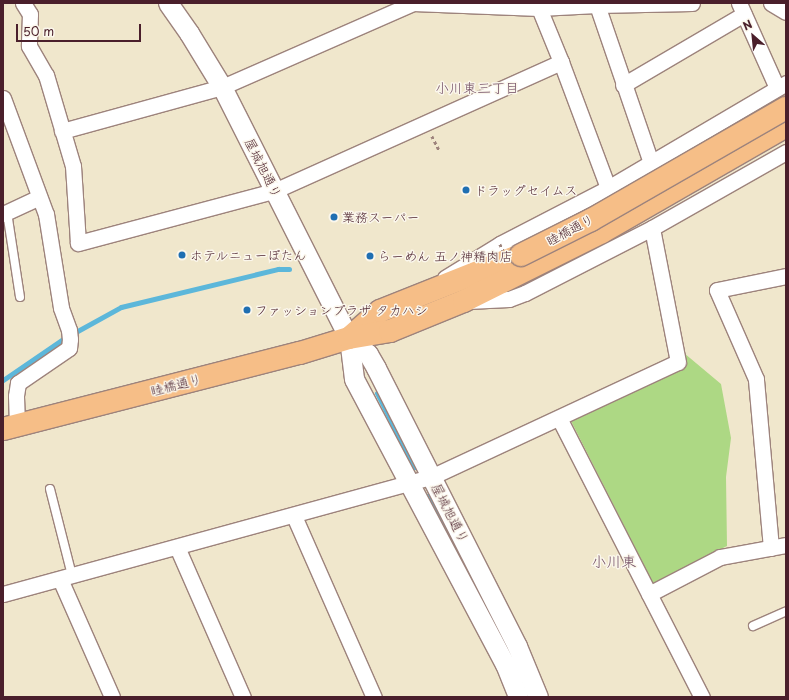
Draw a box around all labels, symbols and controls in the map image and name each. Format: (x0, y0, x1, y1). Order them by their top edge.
text: N (740, 15, 755, 34)
scale bar (18, 16, 143, 42)
north arrow (733, 16, 773, 56)
text: 50 m (23, 22, 54, 40)
district label: 小川東三丁目 (435, 80, 519, 96)
street label: 屋城旭通り (241, 136, 285, 200)
place label: ドラッグセイムス (474, 182, 578, 198)
marker: ドラッグセイムス (461, 185, 471, 195)
place label: 業務スーパー (342, 209, 419, 225)
street label: 睦橋通り (543, 211, 597, 249)
marker: 業務スーパー (329, 212, 339, 222)
place label: ホテルニューぼたん (190, 247, 307, 263)
place label: らーめん 五ノ神精肉店 (378, 248, 512, 264)
marker: ホテルニューぼたん (177, 250, 187, 260)
marker: らーめん 五ノ神精肉店 (365, 251, 375, 261)
place label: ファッションプラザ タカハシ (255, 302, 428, 318)
marker: ファッションプラザ タカハシ (242, 305, 252, 315)
street label: 睦橋通り (149, 371, 203, 399)
street label: 屋城旭通り (428, 481, 472, 545)
district label: 小川東 (592, 552, 636, 570)

